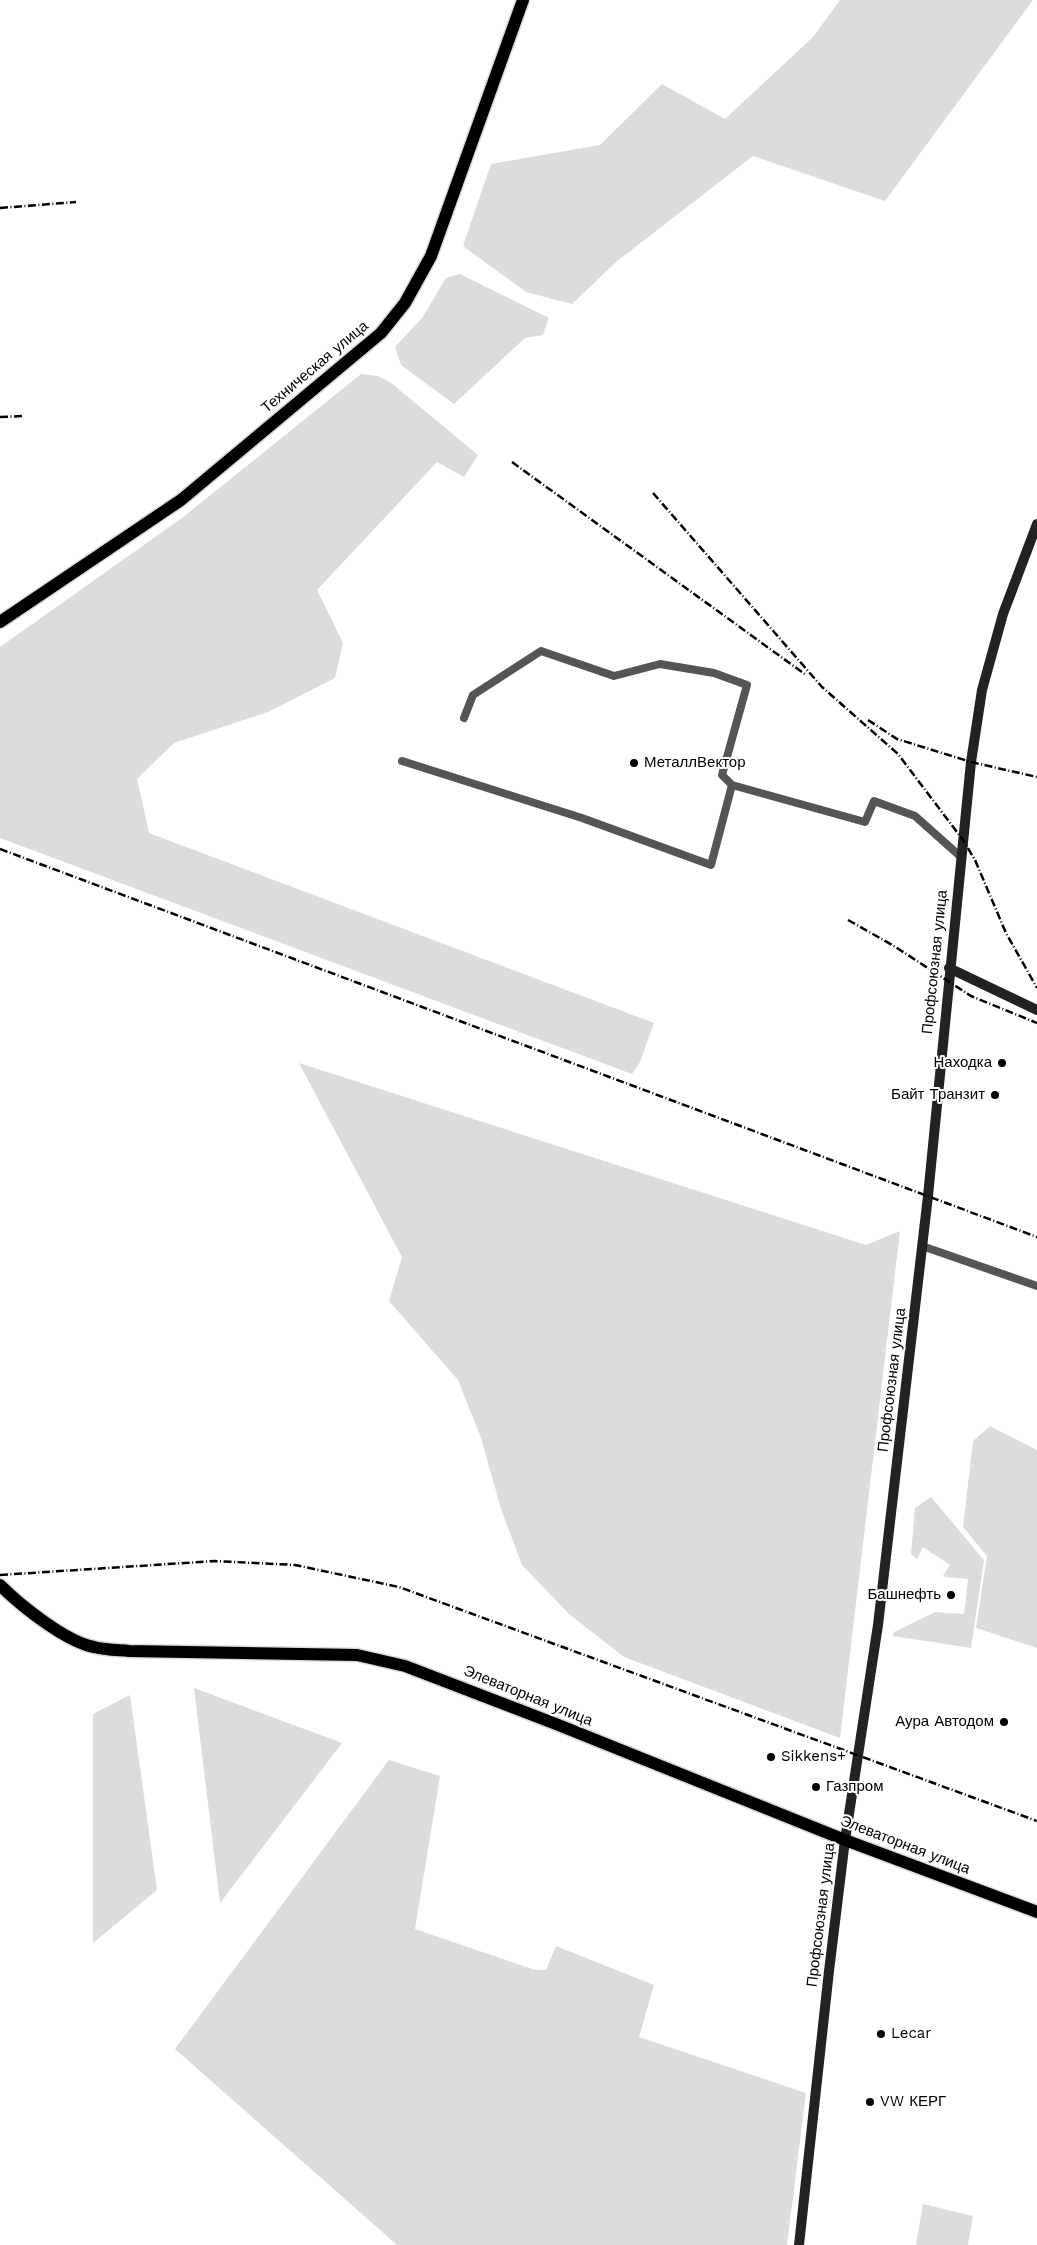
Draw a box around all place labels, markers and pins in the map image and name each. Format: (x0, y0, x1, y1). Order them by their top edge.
place label: МеталлВектор (644, 754, 746, 772)
marker: МеталлВектор (628, 757, 640, 769)
place label: Находка (933, 1054, 992, 1072)
marker: Находка (996, 1057, 1008, 1069)
place label: Байт Транзит (891, 1086, 985, 1104)
marker: Байт Транзит (989, 1089, 1001, 1101)
place label: Башнефть (867, 1586, 941, 1604)
marker: Башнефть (945, 1589, 957, 1601)
place label: Аура Автодом (895, 1713, 994, 1731)
marker: Аура Автодом (998, 1716, 1010, 1728)
place label: Sikkens+ (781, 1748, 846, 1766)
marker: Sikkens+ (765, 1751, 777, 1763)
place label: Газпром (826, 1778, 883, 1796)
marker: Газпром (810, 1781, 822, 1793)
place label: Lecar (891, 2025, 931, 2043)
marker: Lecar (875, 2028, 887, 2040)
place label: VW КЕРГ (880, 2093, 946, 2111)
marker: VW КЕРГ (864, 2096, 876, 2108)

